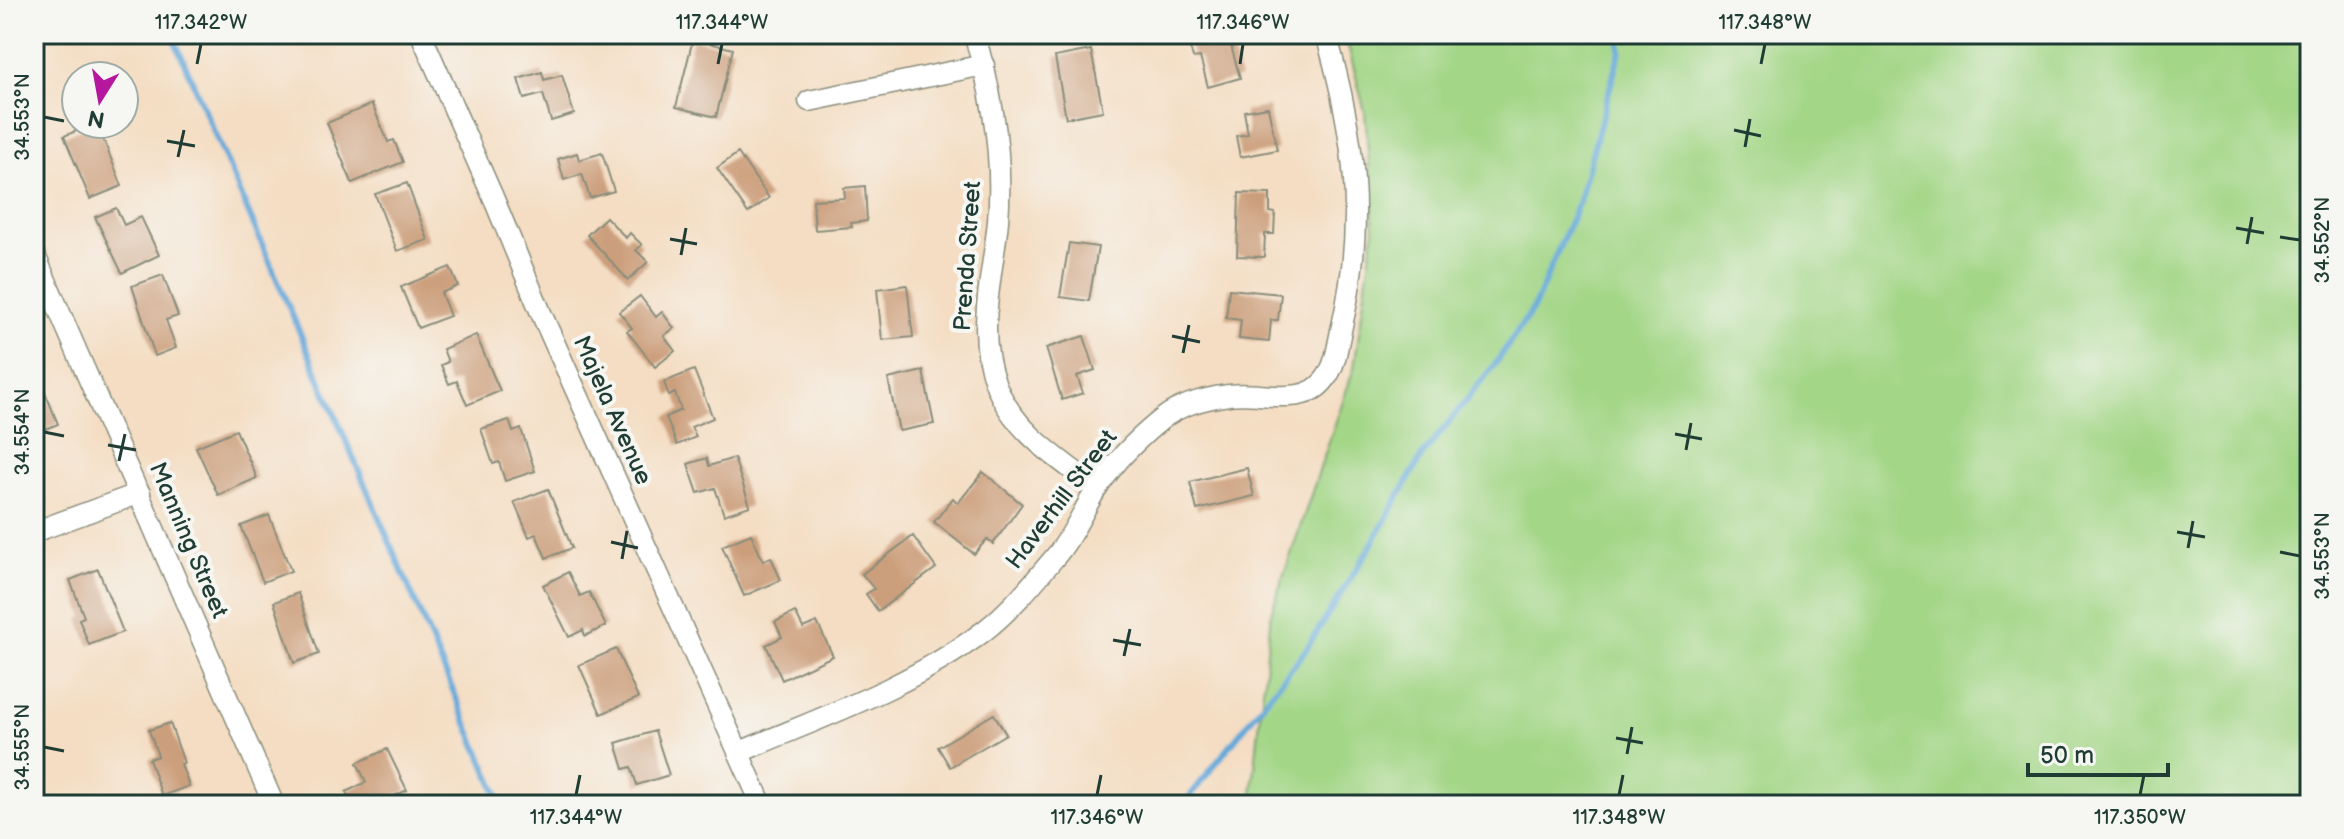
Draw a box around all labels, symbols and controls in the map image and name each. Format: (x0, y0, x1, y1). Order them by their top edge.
text: 117.342°W (155, 11, 247, 35)
text: 117.344°W (676, 11, 768, 35)
text: 117.346°W (1197, 11, 1289, 35)
text: 117.348°W (1719, 11, 1811, 35)
north arrow (60, 60, 140, 140)
text: 34.553°N (11, 73, 35, 161)
text: N (86, 103, 107, 133)
street label: Prenda Street (948, 179, 987, 332)
text: 34.552°N (2311, 197, 2335, 283)
street label: Majela Avenue (567, 331, 658, 489)
text: 34.554°N (11, 389, 35, 475)
street label: Haverhill Street (1000, 423, 1124, 575)
street label: Manning Street (143, 458, 235, 623)
text: 34.553°N (2311, 512, 2335, 600)
text: 34.555°N (11, 704, 35, 790)
scale bar (2028, 727, 2168, 777)
text: 50 m (2040, 741, 2094, 770)
text: 117.344°W (530, 806, 622, 830)
text: 117.346°W (1051, 806, 1143, 830)
text: 117.348°W (1573, 806, 1665, 830)
text: 117.350°W (2094, 806, 2186, 830)

